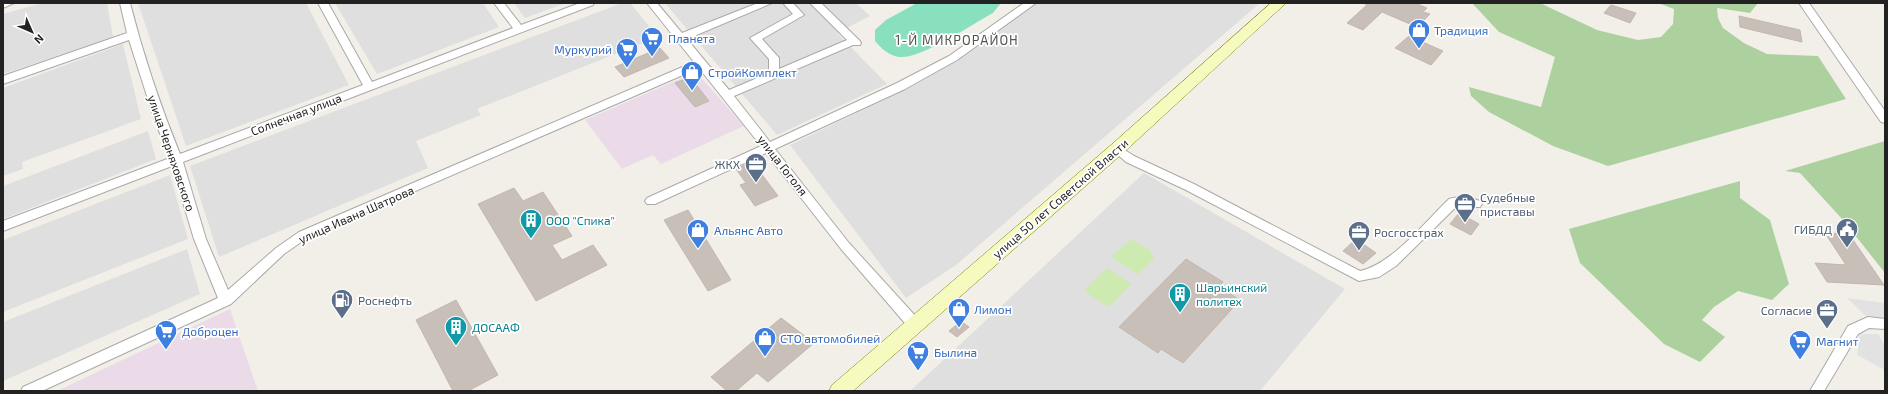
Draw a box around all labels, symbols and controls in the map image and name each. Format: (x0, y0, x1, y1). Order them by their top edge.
north arrow (12, 12, 52, 52)
shop icon: Традиция (1406, 17, 1432, 50)
place label: Традиция (1434, 23, 1488, 37)
supermarket icon: Планета (639, 25, 665, 58)
place label: Планета (668, 31, 715, 45)
text: N (32, 32, 47, 47)
district label: 1-Й МИКРОРАЙОН (895, 32, 1019, 48)
supermarket icon: Муркурий (614, 36, 640, 69)
place label: Муркурий (554, 42, 612, 57)
shop icon: СтройКомплект (679, 59, 705, 92)
place label: СтройКомплект (708, 65, 797, 79)
street label: Солнечная улица (248, 90, 344, 139)
street label: улица Черняховского (145, 93, 198, 213)
street label: улица Гоголя (754, 132, 811, 199)
street label: улица 50 лет Советской Власти (989, 135, 1131, 261)
office icon: ЖКХ (743, 151, 769, 184)
place label: ЖКХ (715, 157, 741, 171)
street label: улица Ивана Шатрова (296, 182, 416, 247)
place label: Судебные приставы (1480, 190, 1535, 218)
office icon: Судебные приставы (1452, 191, 1478, 224)
building icon: ООО "Спика" (518, 207, 544, 240)
place label: ООО "Спика" (546, 213, 615, 227)
public building icon: ГИБДД (1834, 216, 1860, 249)
shop icon: Альянс Авто (685, 217, 711, 250)
office icon: Росгосстрах (1346, 219, 1372, 252)
place label: ГИБДД (1794, 222, 1832, 236)
place label: Альянс Авто (714, 223, 783, 237)
place label: Росгосстрах (1374, 225, 1444, 239)
place label: Шарьинский политех (1196, 280, 1267, 308)
building icon: Шарьинский политех (1167, 281, 1193, 314)
fuel station icon: Роснефть (329, 287, 355, 320)
place label: Роснефть (358, 293, 412, 307)
shop icon: Лимон (946, 296, 972, 329)
office icon: Согласие (1814, 297, 1840, 330)
place label: Лимон (974, 302, 1012, 316)
place label: Согласие (1761, 303, 1812, 317)
building icon: ДОСААФ (443, 314, 469, 347)
supermarket icon: Доброцен (153, 318, 179, 351)
place label: ДОСААФ (472, 320, 520, 334)
place label: Доброцен (182, 324, 238, 338)
shop icon: СТО автомобилей (752, 325, 778, 358)
supermarket icon: Магнит (1787, 328, 1813, 361)
place label: СТО автомобилей (780, 331, 880, 345)
place label: Магнит (1816, 334, 1859, 348)
supermarket icon: Былина (905, 339, 931, 372)
place label: Былина (934, 345, 977, 359)

